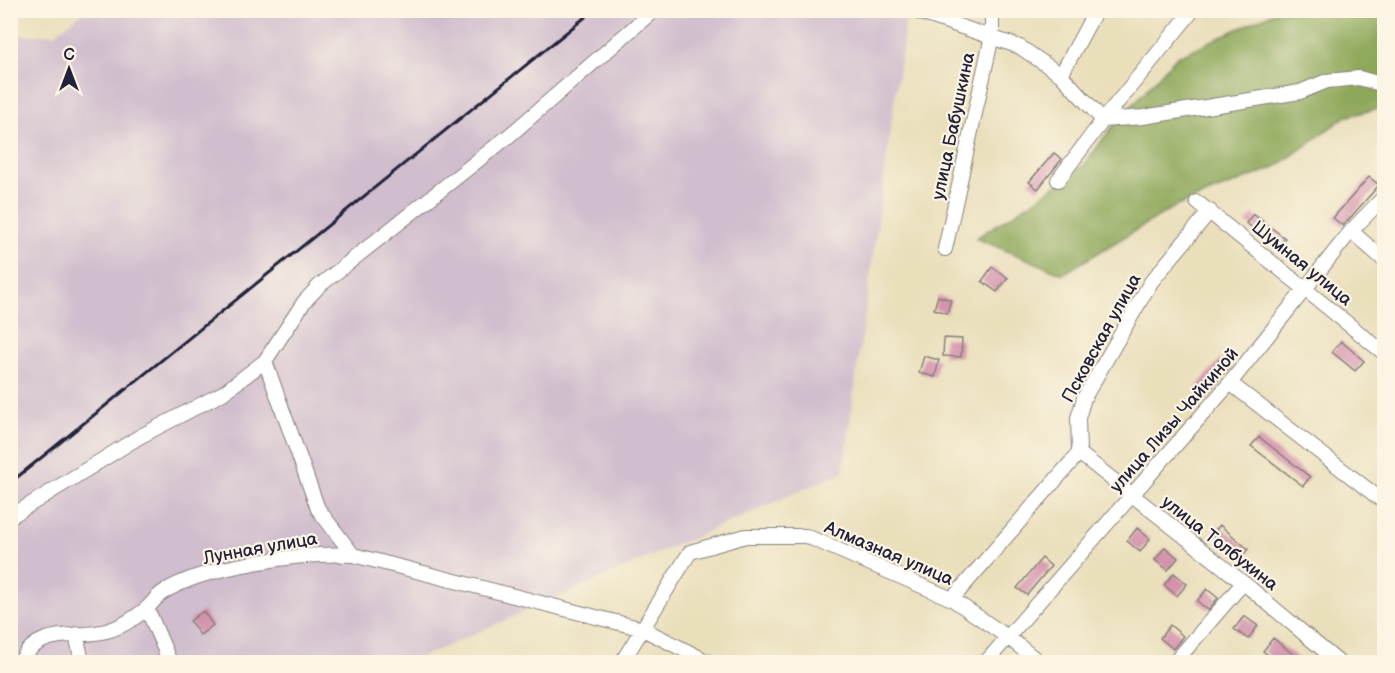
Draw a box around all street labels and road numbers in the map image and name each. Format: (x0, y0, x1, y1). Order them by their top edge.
street label: улица Бабушкина (928, 50, 979, 202)
street label: Шумная улица (1247, 217, 1356, 310)
street label: Псковская улица (1057, 270, 1146, 406)
street label: улица Лизы Чайкиной (1106, 344, 1243, 497)
street label: улица Толбухина (1157, 491, 1282, 596)
street label: Алмазная улица (820, 516, 957, 590)
street label: Лунная улица (200, 528, 319, 569)

